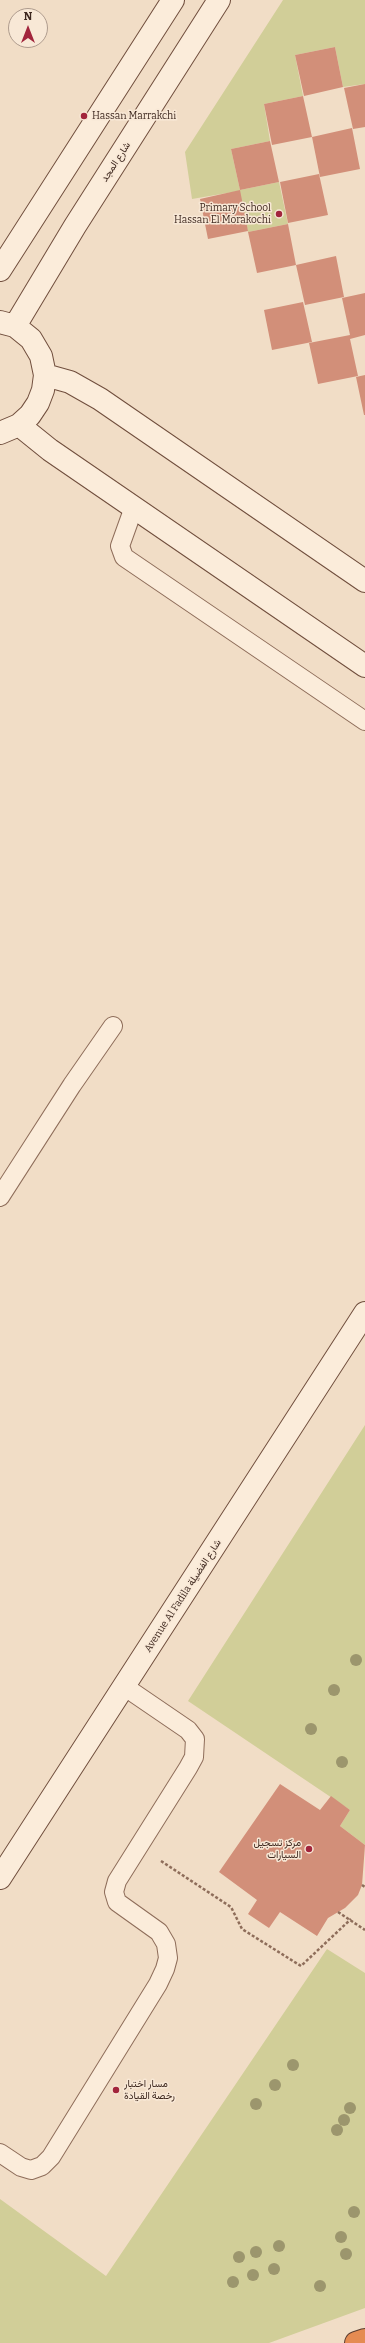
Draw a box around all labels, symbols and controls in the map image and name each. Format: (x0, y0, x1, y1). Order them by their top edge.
north arrow (8, 8, 48, 48)
text: N (24, 10, 32, 23)
place label: Hassan Marrakchi (92, 110, 176, 122)
marker: Hassan Marrakchi (79, 111, 89, 121)
street label: شارع المجد (99, 140, 133, 184)
place label: Primary School Hassan El Morakochi (174, 202, 271, 226)
marker: Primary School Hassan El Morakochi (274, 209, 284, 219)
street label: Avenue Al Fadila شارع الفضيلة (142, 1537, 224, 1655)
place label: مركز تسجيل السيارات (253, 1837, 301, 1860)
marker: مركز تسجيل السيارات (304, 1844, 314, 1854)
place label: مسار اختبار رخصة القيادة (124, 2078, 175, 2102)
marker: مسار اختبار رخصة القيادة (111, 2085, 121, 2095)

